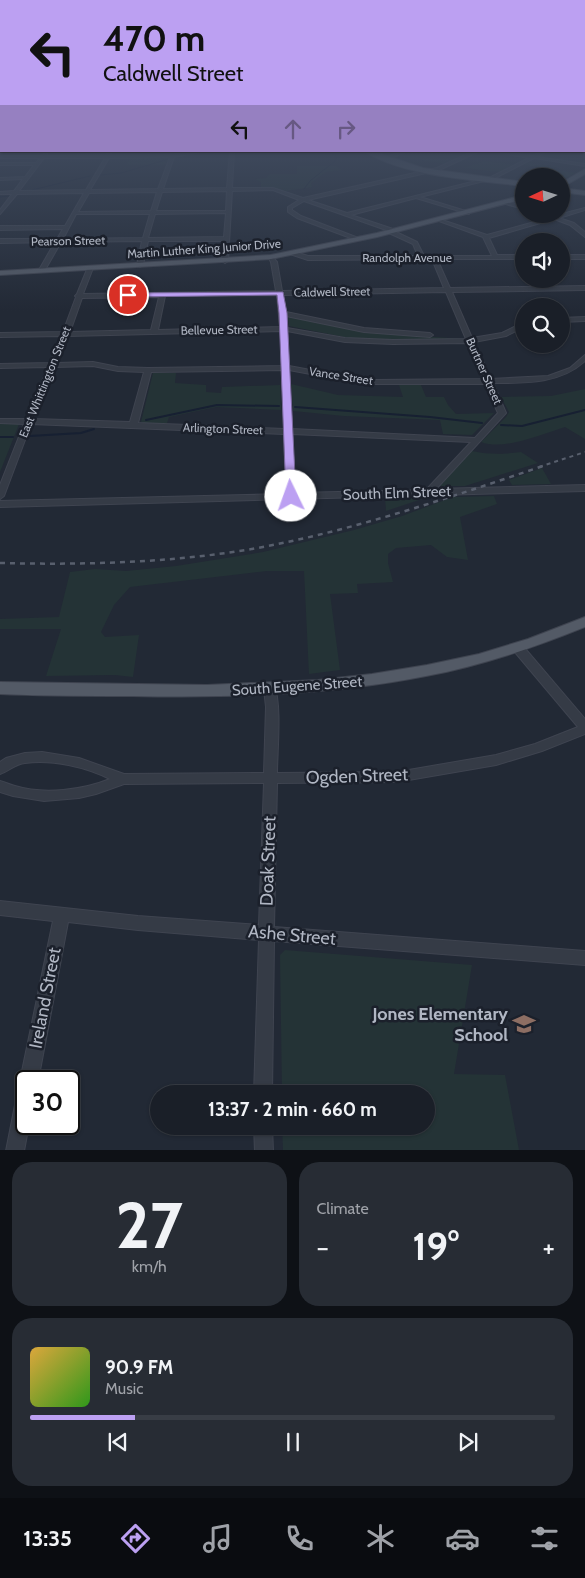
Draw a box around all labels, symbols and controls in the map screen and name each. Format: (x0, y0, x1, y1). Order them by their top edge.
text: 470 m (103, 17, 205, 60)
icon: left (20, 20, 85, 85)
text: Caldwell Street (103, 60, 243, 87)
icon: left (226, 115, 254, 143)
icon: ahead (279, 115, 307, 143)
icon: right (332, 115, 360, 143)
north arrow (515, 168, 570, 222)
map controls (515, 168, 570, 353)
street label: Pearson Street (31, 232, 105, 249)
button: sound (515, 233, 570, 288)
street label: Martin Luther King Junior Drive (127, 236, 281, 261)
street label: Randolph Avenue (362, 250, 452, 265)
pin (107, 274, 149, 316)
icon: arrive (114, 281, 142, 309)
street label: Caldwell Street (294, 283, 370, 300)
button: search (515, 298, 570, 353)
street label: Bellevue Street (180, 321, 258, 338)
street label: East Whittington Street (15, 324, 74, 440)
street label: Burtner Street (463, 335, 506, 406)
street label: Vance Street (308, 363, 374, 388)
street label: Arlington Street (183, 420, 263, 437)
position arrow (264, 469, 316, 521)
street label: South Elm Street (343, 482, 451, 504)
street label: South Eugene Street (231, 672, 363, 700)
street label: Ogden Street (305, 763, 409, 789)
street label: Doak Street (255, 816, 281, 906)
street label: Ashe Street (247, 920, 337, 950)
street label: Ireland Street (24, 946, 66, 1050)
place label: Jones Elementary School (371, 1003, 508, 1046)
school or university icon: Jones Elementary School (511, 1011, 537, 1037)
speed limit sign: 30 (15, 1070, 80, 1135)
text: 13:37 · 2 min · 660 m (208, 1098, 377, 1121)
text: 27 (115, 1185, 183, 1264)
text: Climate (317, 1199, 369, 1218)
text: 19° (413, 1223, 459, 1270)
text: − (317, 1230, 329, 1264)
text: + (543, 1230, 555, 1264)
text: km/h (132, 1257, 167, 1276)
text: 90.9 FM (105, 1356, 173, 1379)
text: Music (105, 1379, 143, 1398)
icon: previous (104, 1428, 132, 1456)
icon: pause (279, 1428, 307, 1456)
icon: next (454, 1428, 482, 1456)
icon: directions (118, 1521, 153, 1556)
icon: music (200, 1521, 235, 1556)
icon: phone (282, 1521, 317, 1556)
icon: climate (363, 1521, 398, 1556)
icon: car (445, 1521, 480, 1556)
icon: filters (527, 1521, 562, 1556)
text: 13:35 (23, 1525, 72, 1552)

